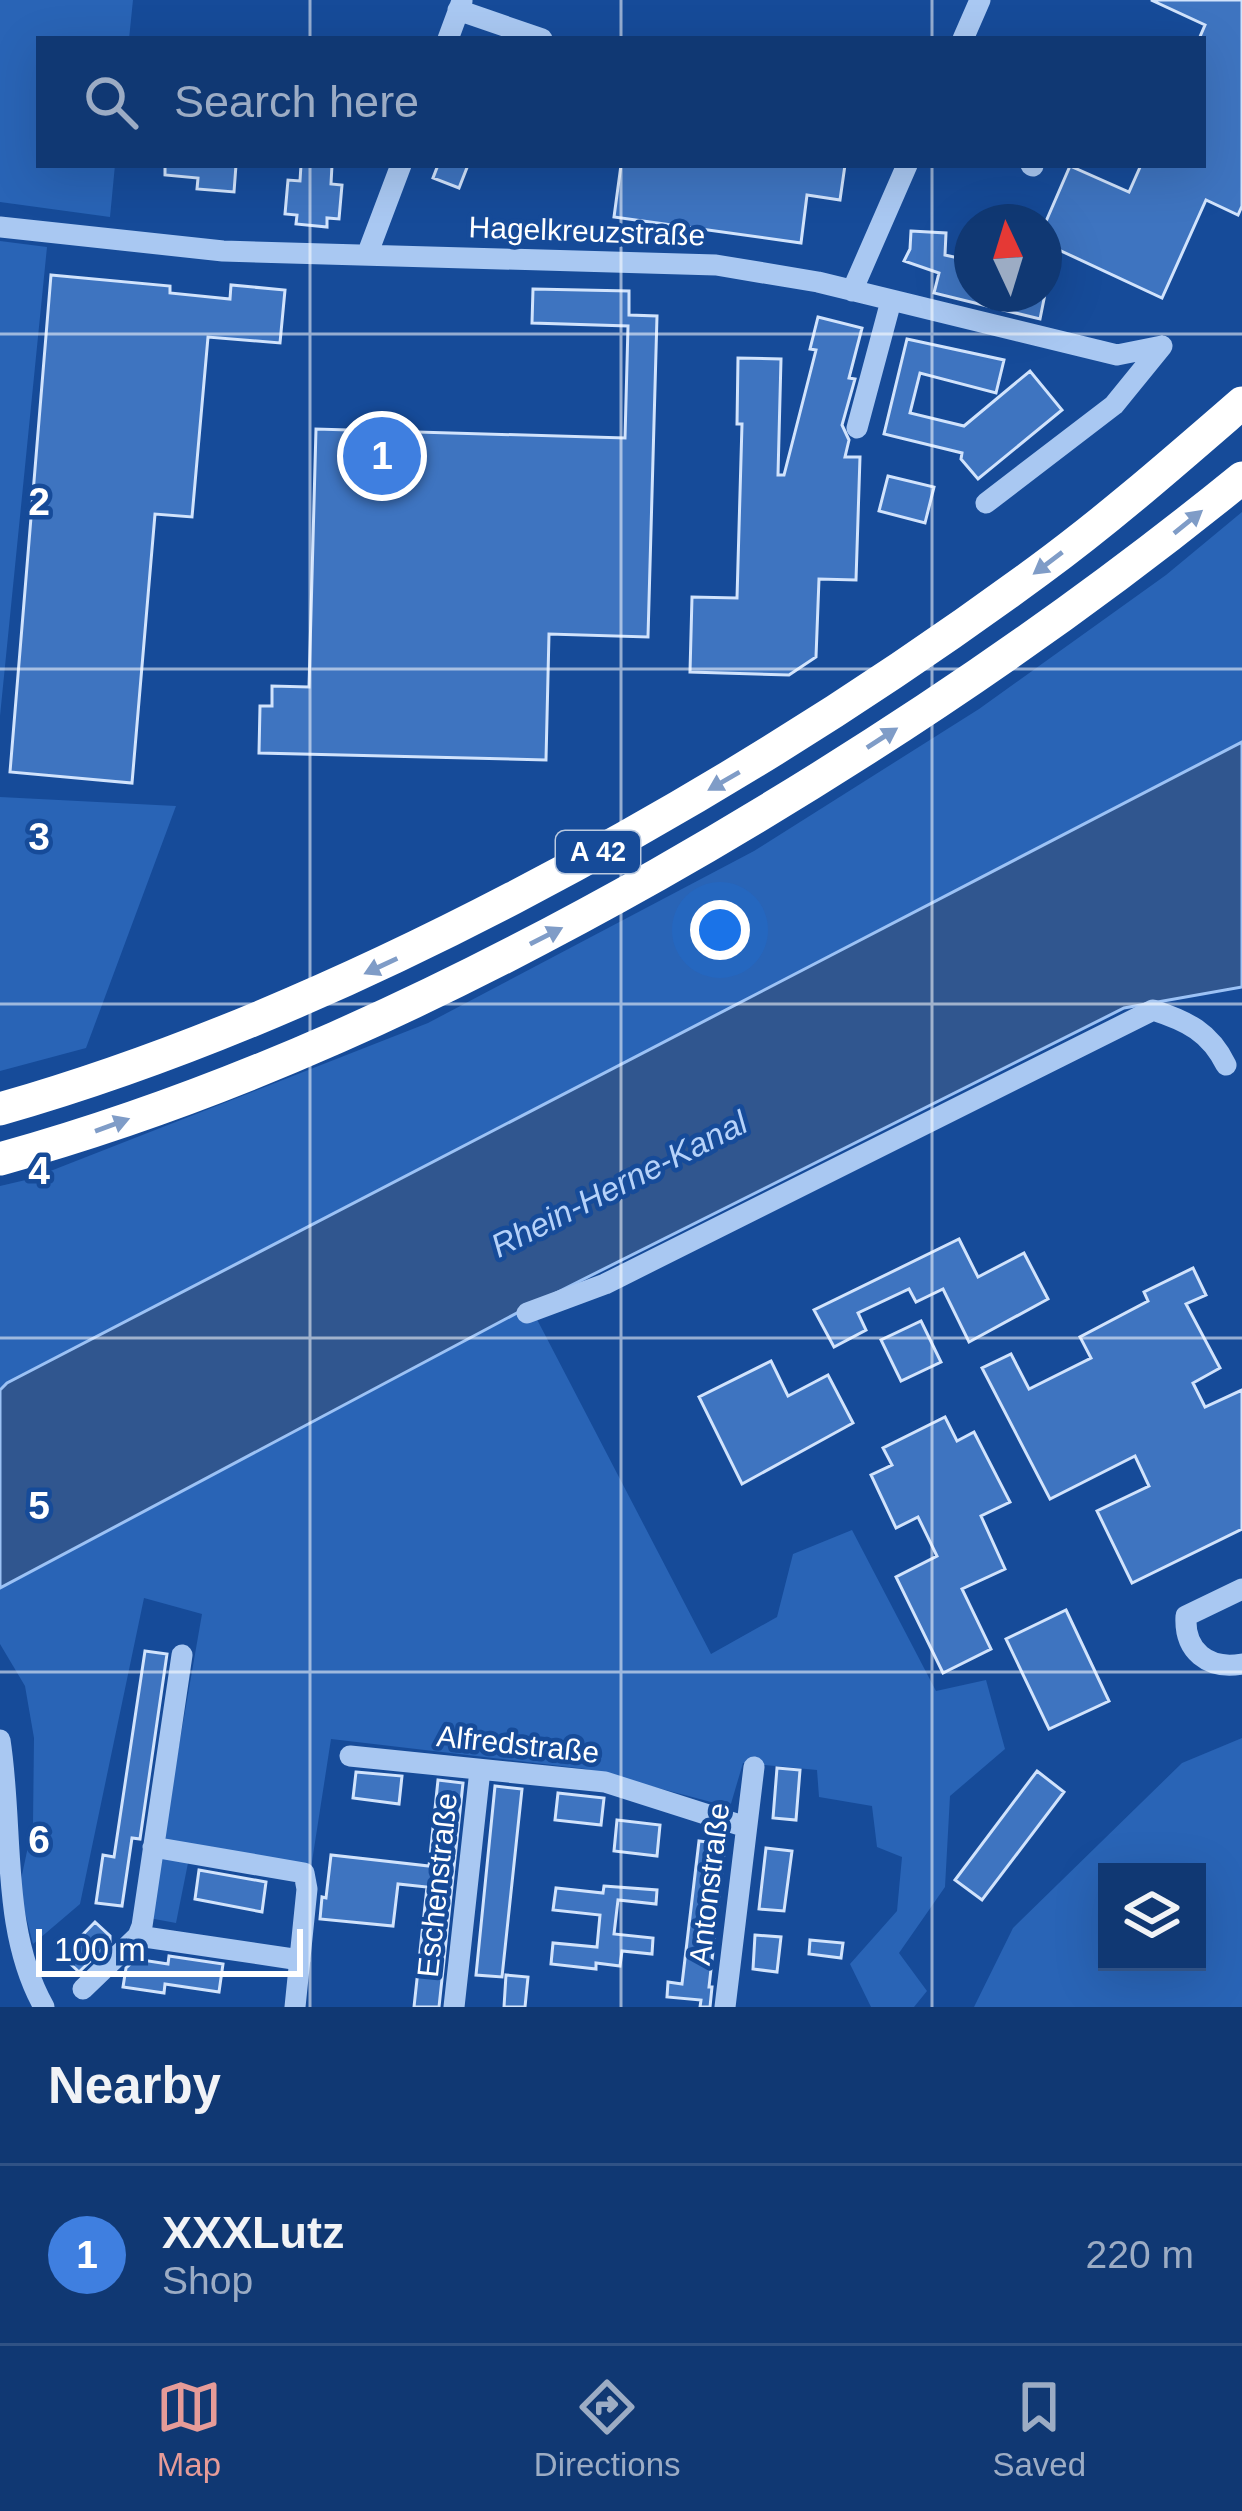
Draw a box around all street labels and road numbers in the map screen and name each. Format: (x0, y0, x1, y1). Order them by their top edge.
street label: Hagelkreuzstraße (468, 210, 706, 252)
road number: A 42 (556, 831, 640, 873)
street label: Alfredstraße (435, 1719, 601, 1769)
street label: Eschenstraße (411, 1791, 463, 1979)
street label: Antonstraße (683, 1801, 735, 1967)

